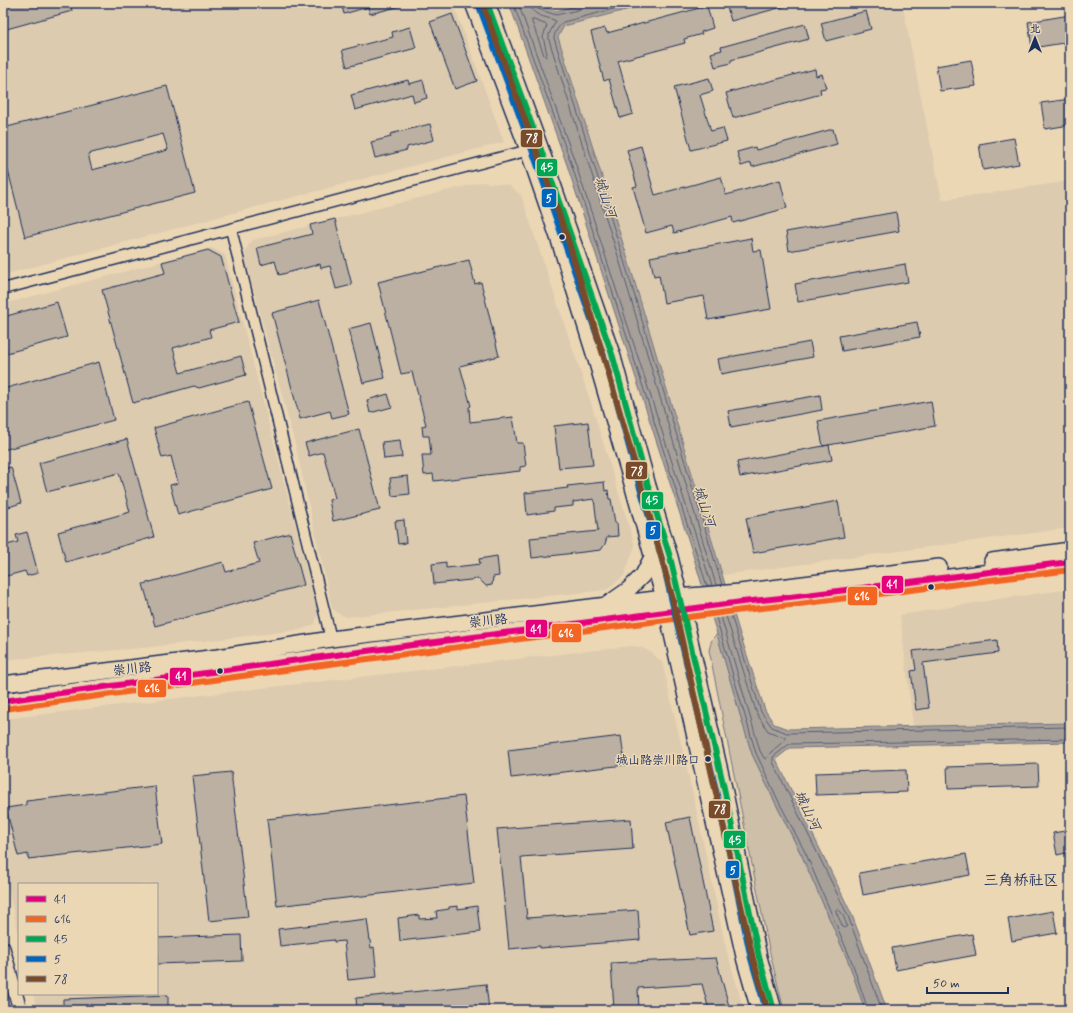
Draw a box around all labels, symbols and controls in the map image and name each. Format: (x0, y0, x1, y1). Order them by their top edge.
north arrow (1015, 18, 1055, 58)
text: 北 (1030, 22, 1041, 36)
line badge: 78 (520, 129, 543, 148)
text: 78 (526, 132, 538, 146)
line badge: 45 (536, 158, 558, 177)
text: 45 (541, 161, 553, 175)
water label: 城山河 (590, 175, 621, 222)
line badge: 5 (541, 188, 557, 208)
text: 5 (546, 192, 553, 206)
unlabelled marker (557, 232, 567, 242)
line badge: 78 (625, 461, 648, 480)
text: 78 (631, 465, 643, 479)
water label: 城山河 (689, 484, 720, 531)
line badge: 45 (641, 491, 664, 510)
text: 45 (646, 494, 658, 508)
line badge: 5 (645, 521, 661, 540)
text: 5 (650, 524, 657, 538)
line badge: 41 (881, 575, 904, 594)
text: 41 (886, 578, 898, 592)
unlabelled marker (926, 582, 936, 592)
line badge: 616 (847, 586, 878, 606)
text: 616 (854, 590, 870, 604)
street label: 崇川路 (468, 611, 509, 632)
line badge: 41 (525, 619, 548, 638)
text: 41 (530, 623, 542, 637)
line badge: 616 (551, 623, 582, 643)
text: 616 (558, 627, 574, 641)
street label: 崇川路 (112, 659, 153, 680)
unlabelled marker (215, 666, 225, 676)
line badge: 41 (169, 667, 192, 686)
text: 41 (175, 670, 187, 684)
line badge: 616 (137, 679, 167, 698)
text: 616 (144, 682, 160, 696)
place label: 城山路崇川路口 (616, 753, 700, 769)
marker: 城山路崇川路口 (703, 754, 713, 764)
water label: 城山河 (790, 788, 825, 835)
line badge: 78 (708, 800, 731, 819)
text: 78 (714, 803, 726, 817)
line badge: 45 (723, 830, 746, 849)
text: 45 (729, 834, 741, 848)
line badge: 5 (725, 860, 740, 879)
text: 5 (730, 864, 737, 878)
district label: 三角桥社区 (983, 871, 1059, 891)
legend (18, 883, 158, 995)
text: 41 (54, 892, 66, 908)
text: 616 (54, 912, 71, 928)
text: 45 (54, 932, 67, 948)
text: 5 (54, 952, 61, 968)
scale bar (927, 969, 1008, 995)
text: 78 (54, 972, 68, 988)
text: 50 m (933, 976, 960, 992)

